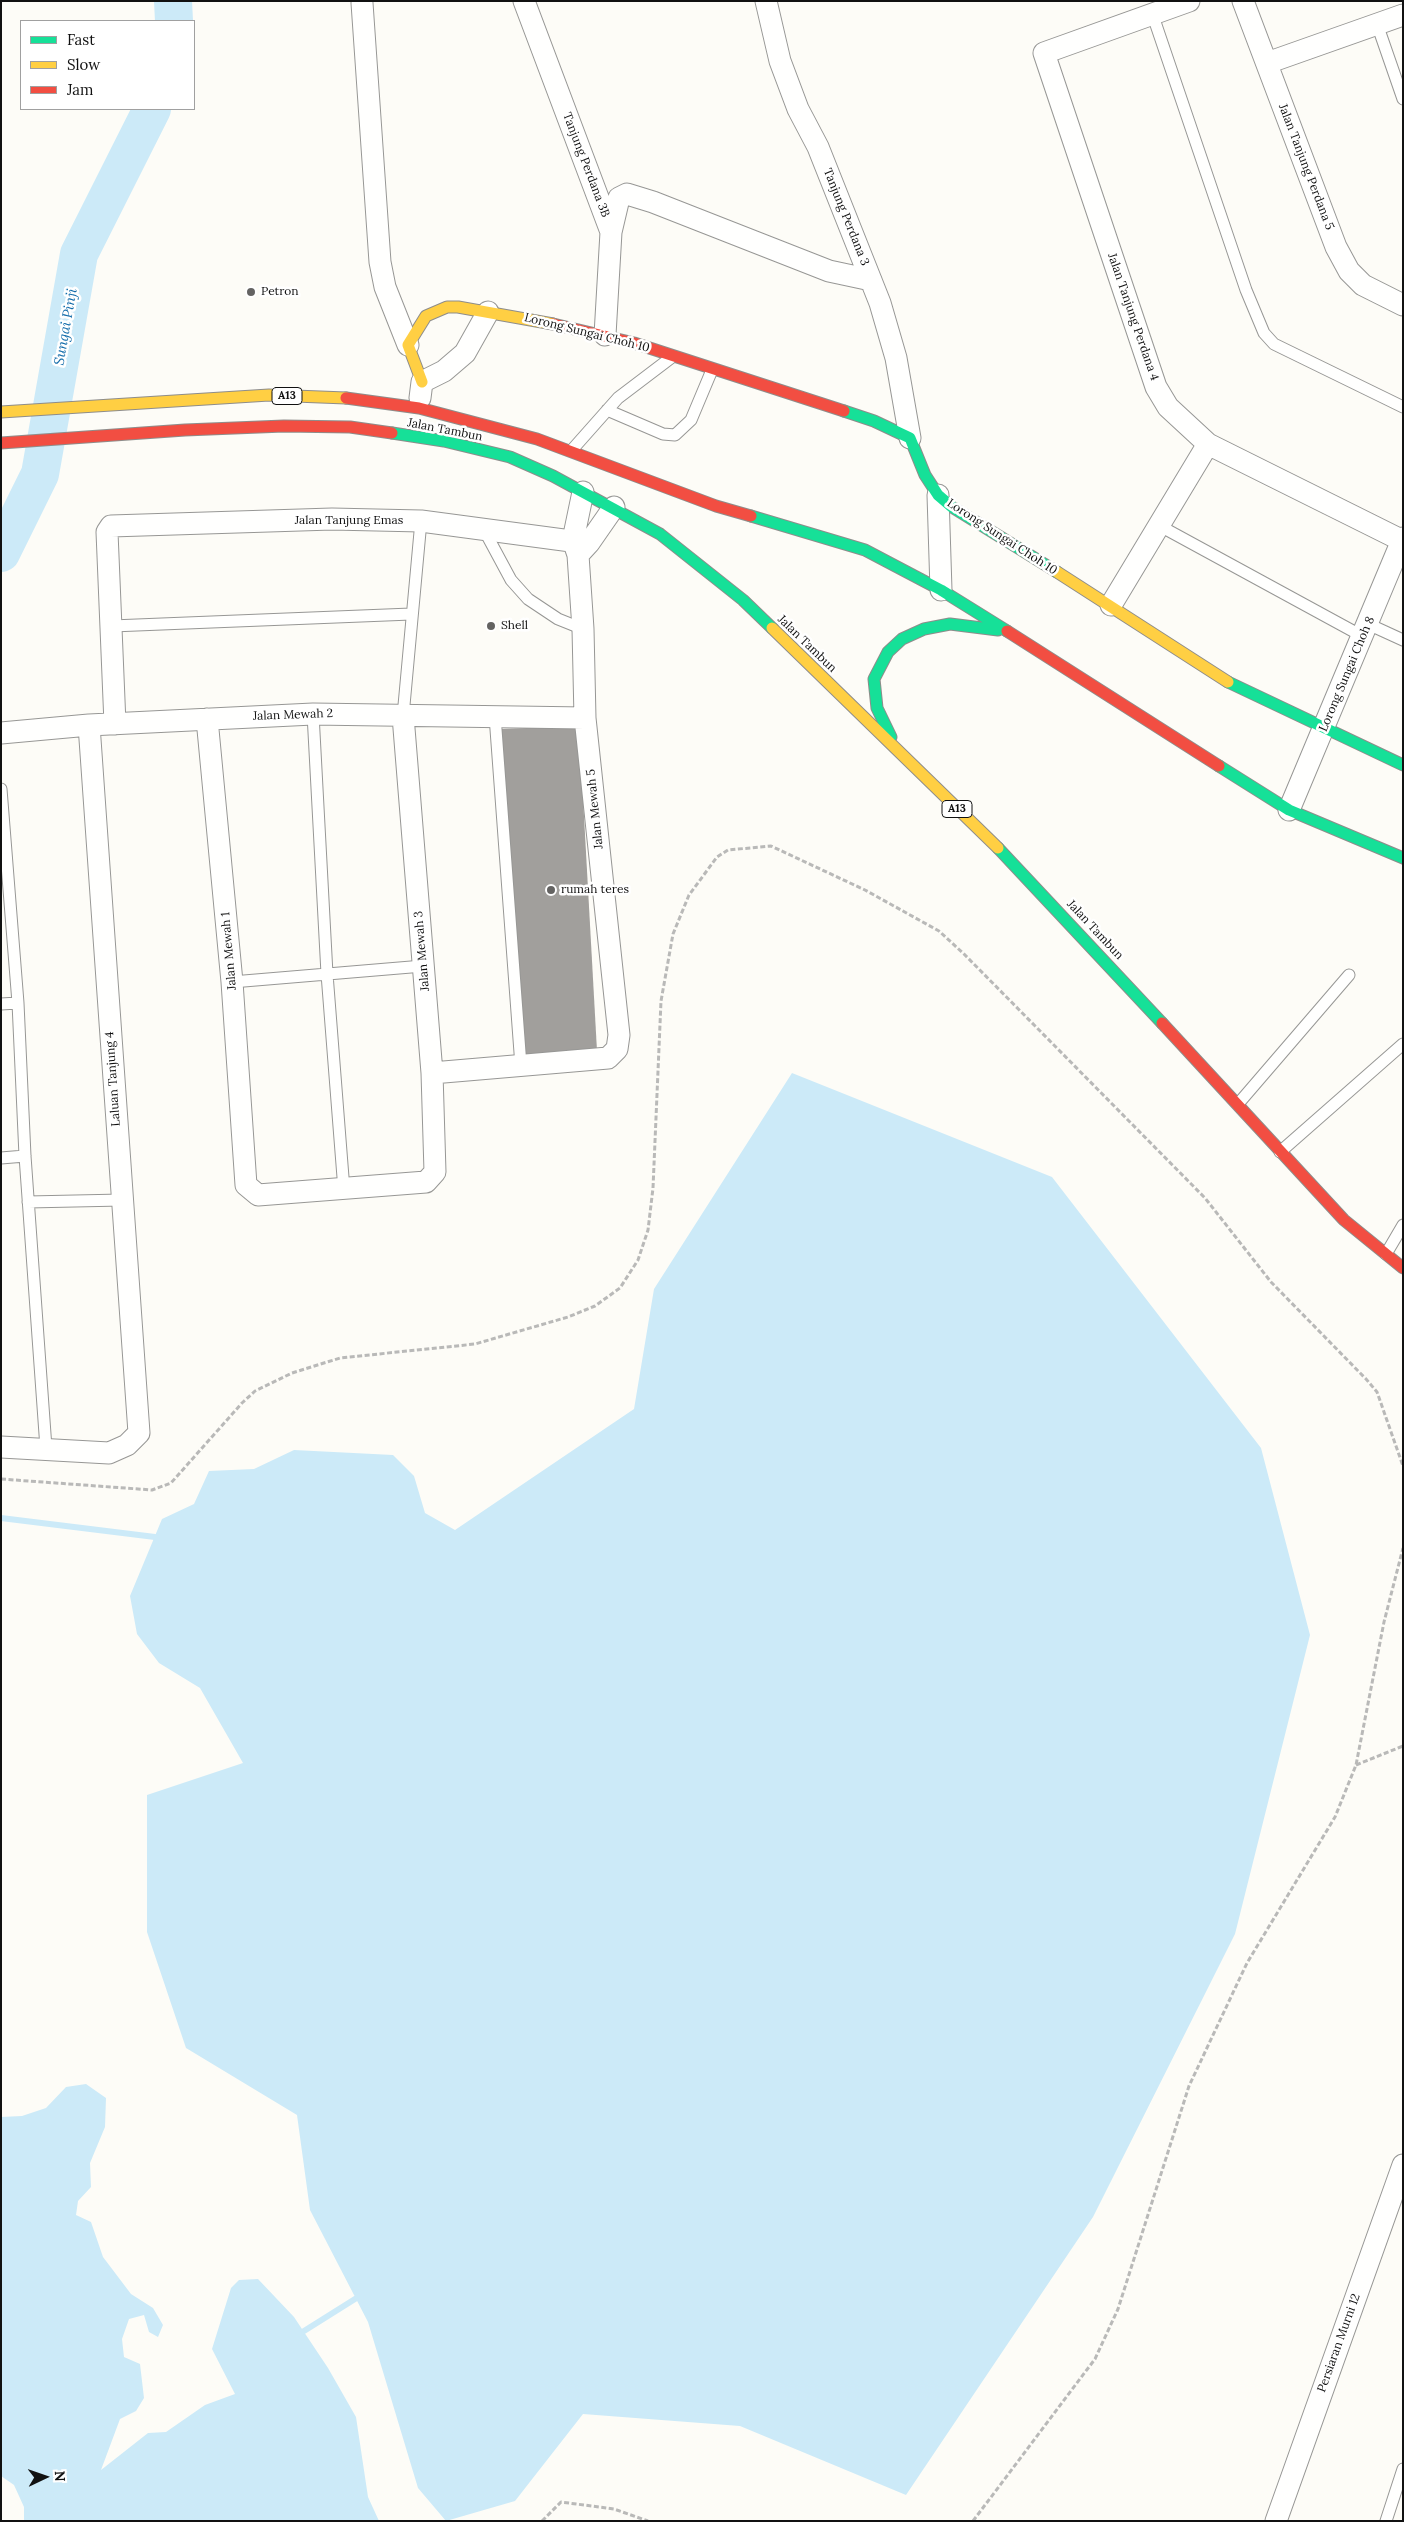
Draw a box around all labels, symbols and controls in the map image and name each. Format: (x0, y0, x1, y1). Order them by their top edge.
legend (20, 20, 195, 110)
text: Fast (67, 30, 95, 49)
text: Slow (67, 55, 100, 74)
text: Jam (67, 80, 94, 99)
street label: Jalan Tanjung Perdana 5 (1275, 102, 1337, 232)
street label: Tanjung Perdana 3B (559, 111, 613, 219)
street label: Tanjung Perdana 3 (820, 166, 872, 268)
street label: Jalan Tanjung Perdana 4 (1104, 251, 1162, 383)
place label: Petron (261, 285, 299, 299)
marker: Petron (245, 286, 257, 298)
water label: Sungai Pinji (51, 287, 81, 367)
street label: Lorong Sungai Choh 10 (523, 310, 651, 356)
road number: A13 (272, 388, 302, 404)
street label: Jalan Tambun (406, 416, 484, 444)
street label: Lorong Sungai Choh 10 (944, 496, 1060, 578)
street label: Jalan Tanjung Emas (295, 514, 403, 528)
street label: Jalan Tambun (775, 612, 839, 676)
street label: Lorong Sungai Choh 8 (1316, 614, 1378, 734)
place label: Shell (501, 619, 528, 633)
marker: Shell (485, 620, 497, 632)
street label: Jalan Mewah 2 (253, 706, 333, 724)
street label: Jalan Mewah 5 (584, 768, 606, 850)
road number: A13 (942, 801, 972, 818)
place label: rumah teres (561, 883, 629, 897)
marker: rumah teres (545, 884, 557, 896)
street label: Jalan Tambun (1064, 897, 1126, 963)
street label: Jalan Mewah 3 (411, 910, 433, 992)
street label: Jalan Mewah 1 (218, 911, 240, 991)
street label: Laluan Tanjung 4 (102, 1031, 124, 1127)
street label: Persiaran Murni 12 (1314, 2292, 1364, 2394)
north arrow (20, 2452, 70, 2502)
text: N (51, 2470, 69, 2482)

